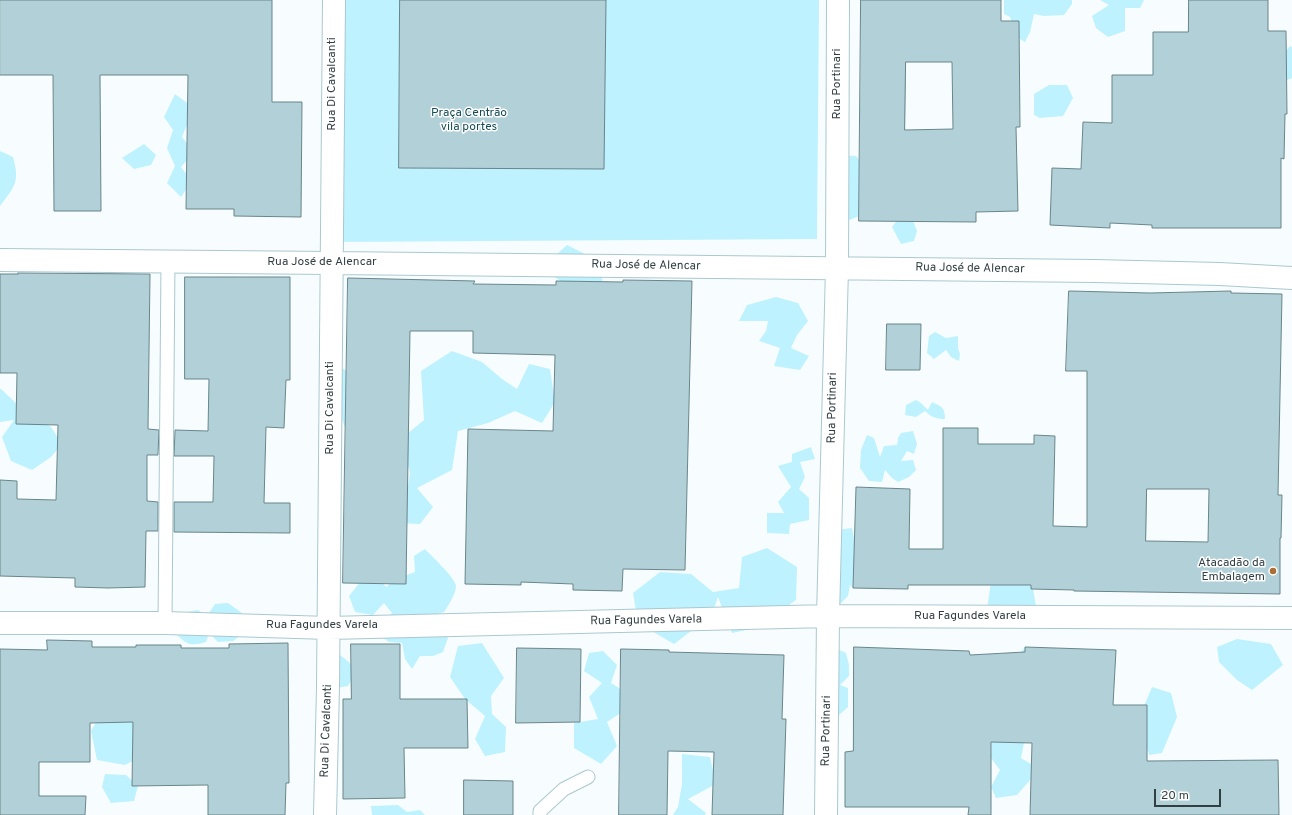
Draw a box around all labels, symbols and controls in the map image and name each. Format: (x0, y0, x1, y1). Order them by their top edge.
street label: Rua Di Cavalcanti (326, 37, 340, 131)
street label: Rua Portinari (831, 48, 845, 120)
park label: Praça Centrão vila portes (431, 107, 507, 135)
street label: Rua José de Alencar (267, 256, 377, 270)
street label: Rua José de Alencar (591, 258, 701, 274)
street label: Rua José de Alencar (915, 261, 1025, 277)
street label: Rua Di Cavalcanti (324, 361, 338, 455)
street label: Rua Portinari (825, 372, 841, 444)
place label: Atacadão da Embalagem (1198, 557, 1265, 585)
marker: Atacadão da Embalagem (1268, 566, 1278, 576)
street label: Rua Fagundes Varela (914, 610, 1026, 624)
street label: Rua Fagundes Varela (590, 613, 702, 629)
street label: Rua Fagundes Varela (266, 619, 378, 633)
street label: Rua Di Cavalcanti (318, 684, 336, 778)
street label: Rua Portinari (819, 695, 835, 767)
scale bar (1156, 781, 1223, 807)
text: 20 m (1161, 788, 1189, 804)

